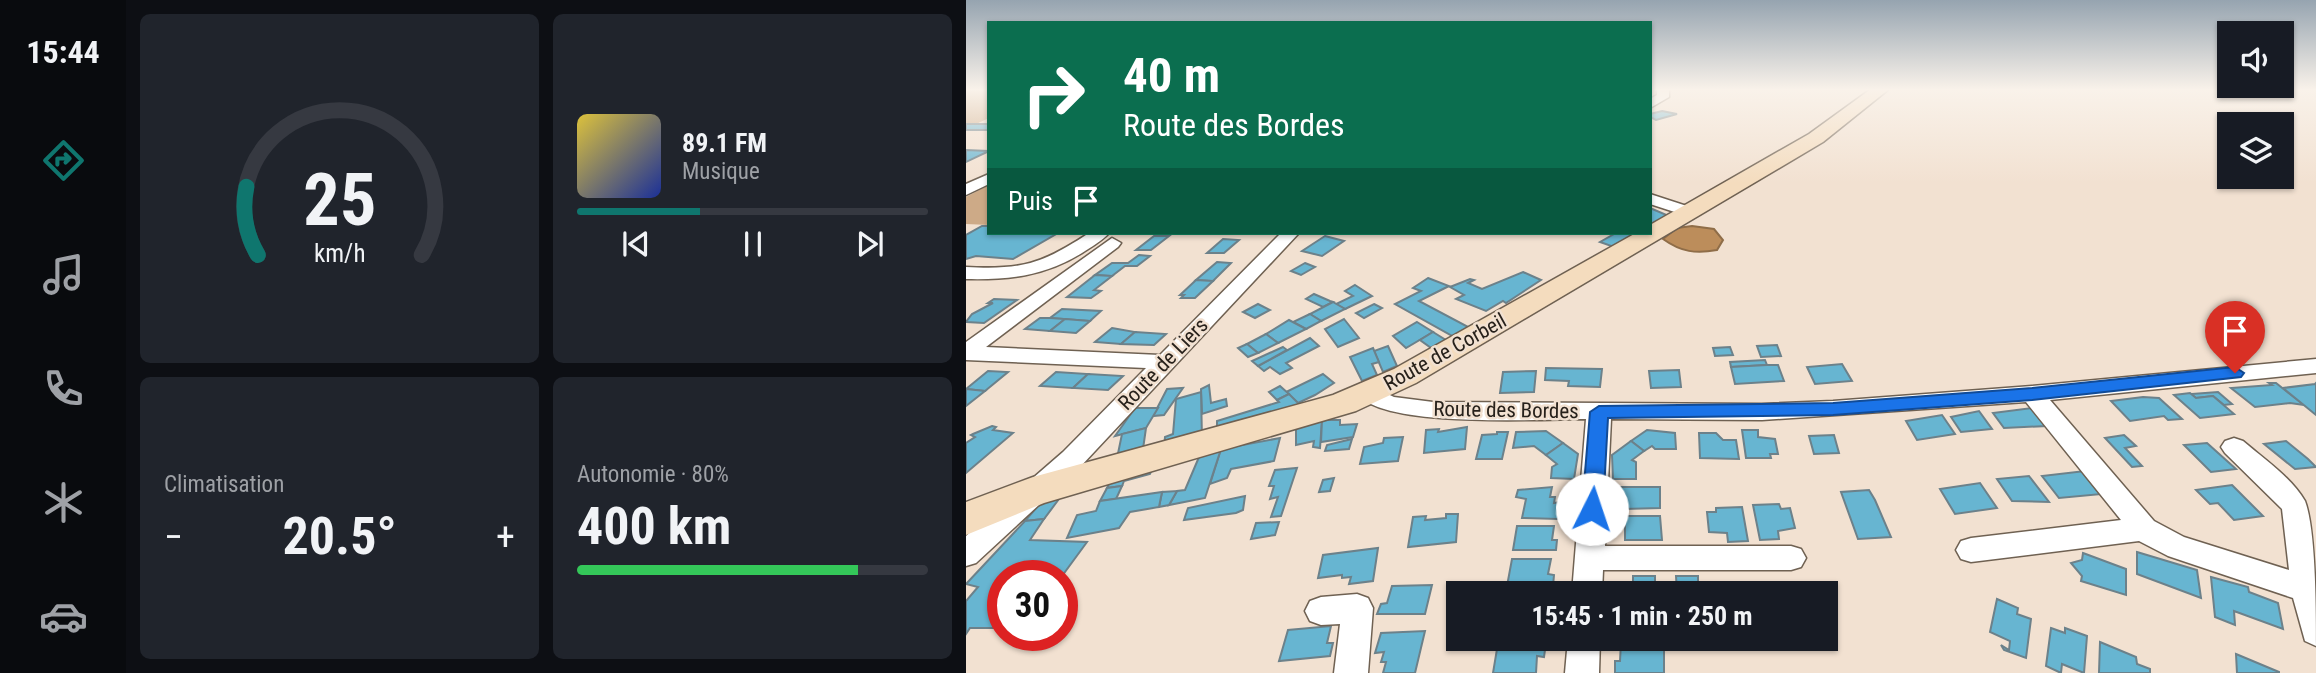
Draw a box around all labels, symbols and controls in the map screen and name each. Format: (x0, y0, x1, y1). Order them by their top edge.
map controls (2217, 21, 2294, 189)
button: sound (2217, 21, 2294, 98)
text: 15:44 (26, 33, 100, 71)
text: 40 m (1123, 47, 1220, 104)
icon: right (1008, 49, 1099, 140)
text: Route des Bordes (1123, 106, 1345, 144)
button: layers (2217, 112, 2294, 189)
text: 89.1 FM (682, 128, 767, 158)
icon: directions (39, 136, 88, 185)
text: 25 (303, 157, 376, 243)
text: Musique (682, 158, 760, 185)
icon: arrive (1067, 182, 1105, 220)
text: Puis (1008, 186, 1053, 216)
icon: previous (617, 225, 655, 263)
icon: pause (734, 225, 772, 263)
icon: next (851, 225, 889, 263)
text: km/h (314, 239, 365, 268)
icon: music (39, 250, 88, 299)
pin (2205, 301, 2265, 373)
street label: Route de Corbeil (1379, 308, 1511, 396)
icon: arrive (2216, 312, 2254, 350)
street label: Route de Liers (1113, 313, 1213, 415)
icon: phone (39, 364, 88, 413)
street label: Route des Bordes (1433, 397, 1579, 423)
text: Autonomie · 80% (577, 461, 729, 488)
text: Climatisation (164, 471, 284, 498)
position arrow (1555, 472, 1629, 546)
icon: climate (39, 478, 88, 527)
text: 400 km (577, 496, 731, 557)
text: 20.5° (282, 506, 397, 567)
text: − (164, 515, 183, 559)
text: + (496, 515, 515, 559)
speed limit sign: 30 (987, 560, 1078, 651)
icon: car (39, 592, 88, 641)
text: 15:45 · 1 min · 250 m (1532, 601, 1752, 631)

